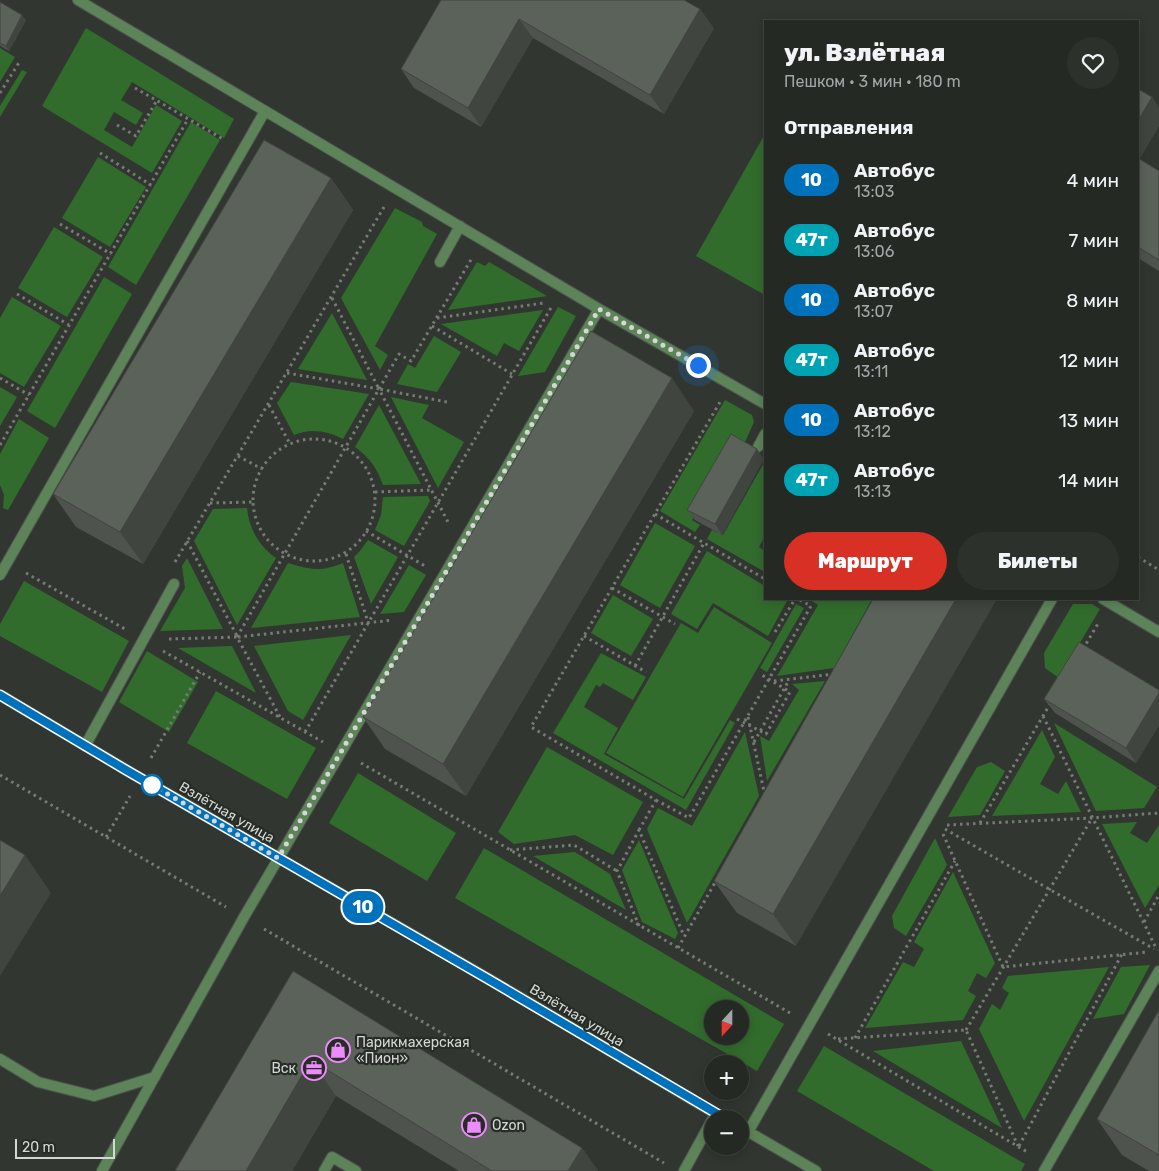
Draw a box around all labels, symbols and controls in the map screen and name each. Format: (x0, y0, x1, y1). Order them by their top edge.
button: heart (1067, 37, 1119, 89)
text: ул. Взлётная (784, 39, 945, 67)
text: Пешком · 3 мин · 180 m (784, 72, 961, 91)
text: Отправления (784, 116, 914, 139)
text: Автобус (854, 159, 935, 182)
text: 10 (801, 169, 822, 191)
text: 4 мин (1066, 169, 1119, 192)
text: 13:03 (854, 182, 894, 201)
text: Автобус (854, 219, 935, 242)
text: 47т (795, 229, 828, 251)
text: 7 мин (1068, 229, 1119, 252)
text: 13:06 (854, 242, 894, 261)
text: Автобус (854, 279, 935, 302)
text: 10 (801, 289, 822, 311)
text: 8 мин (1066, 289, 1119, 312)
text: 13:07 (854, 302, 893, 321)
text: Автобус (854, 339, 935, 362)
text: 47т (795, 349, 828, 371)
text: 12 мин (1059, 349, 1119, 372)
your location (686, 353, 711, 378)
text: 13:11 (854, 362, 888, 381)
text: Автобус (854, 399, 935, 422)
text: 10 (801, 409, 822, 431)
text: 13 мин (1059, 409, 1119, 432)
text: 13:12 (854, 422, 891, 441)
text: Автобус (854, 459, 935, 482)
text: 47т (795, 469, 828, 491)
text: 14 мин (1058, 469, 1119, 492)
text: 13:13 (854, 482, 891, 501)
button: Маршрут (784, 532, 947, 590)
button: Билеты (957, 532, 1119, 590)
unlabelled marker (141, 774, 163, 796)
street label: Взлётная улица (176, 778, 277, 847)
line badge: 10 (340, 891, 386, 923)
text: 10 (352, 896, 374, 918)
street label: Взлётная улица (526, 981, 627, 1050)
north arrow (704, 1000, 749, 1045)
map controls (704, 1000, 749, 1155)
place label: Парикмахерская «Пион» (356, 1034, 470, 1067)
shop icon: Парикмахерская «Пион» (325, 1037, 351, 1063)
office icon: Вск (301, 1055, 327, 1081)
button: + (704, 1055, 749, 1100)
place label: Вск (271, 1060, 296, 1077)
button: − (704, 1110, 749, 1155)
shop icon: Ozon (461, 1112, 487, 1138)
place label: Ozon (492, 1117, 525, 1134)
scale bar (15, 1136, 115, 1159)
text: 20 m (22, 1139, 55, 1156)

